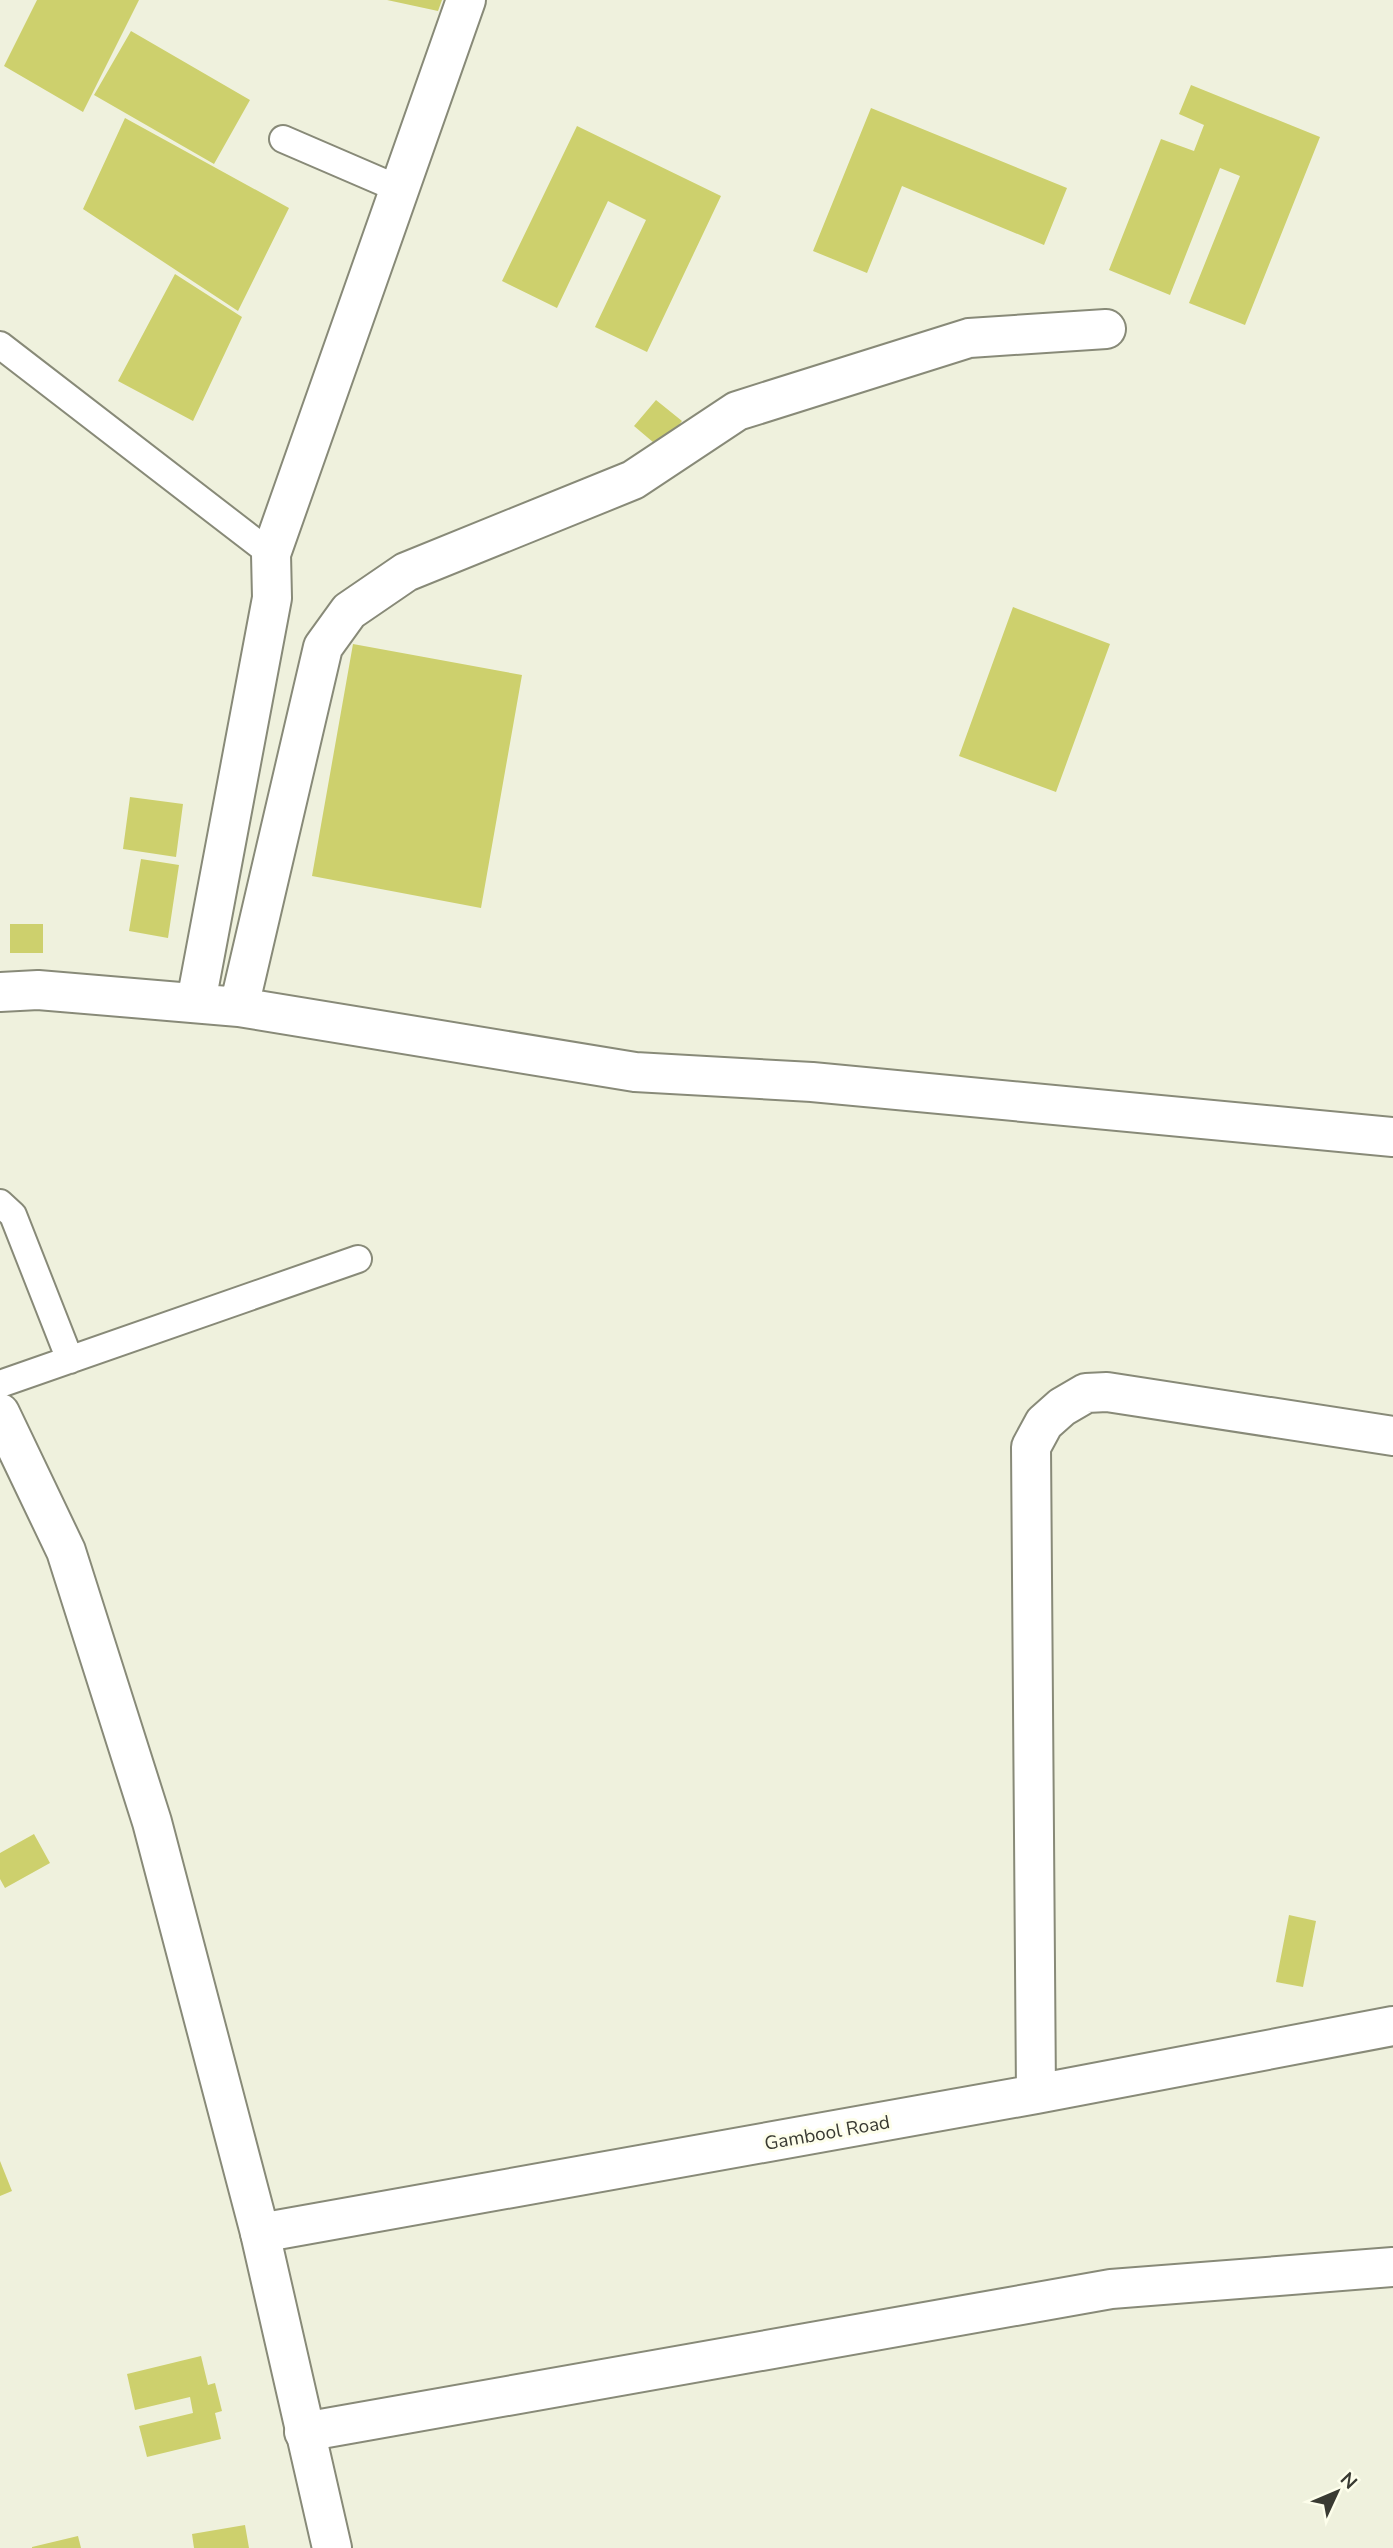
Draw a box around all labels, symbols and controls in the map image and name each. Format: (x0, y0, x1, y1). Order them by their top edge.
street label: Gambool Road (762, 2109, 892, 2157)
north arrow (1302, 2457, 1372, 2527)
text: N (1334, 2467, 1363, 2495)

